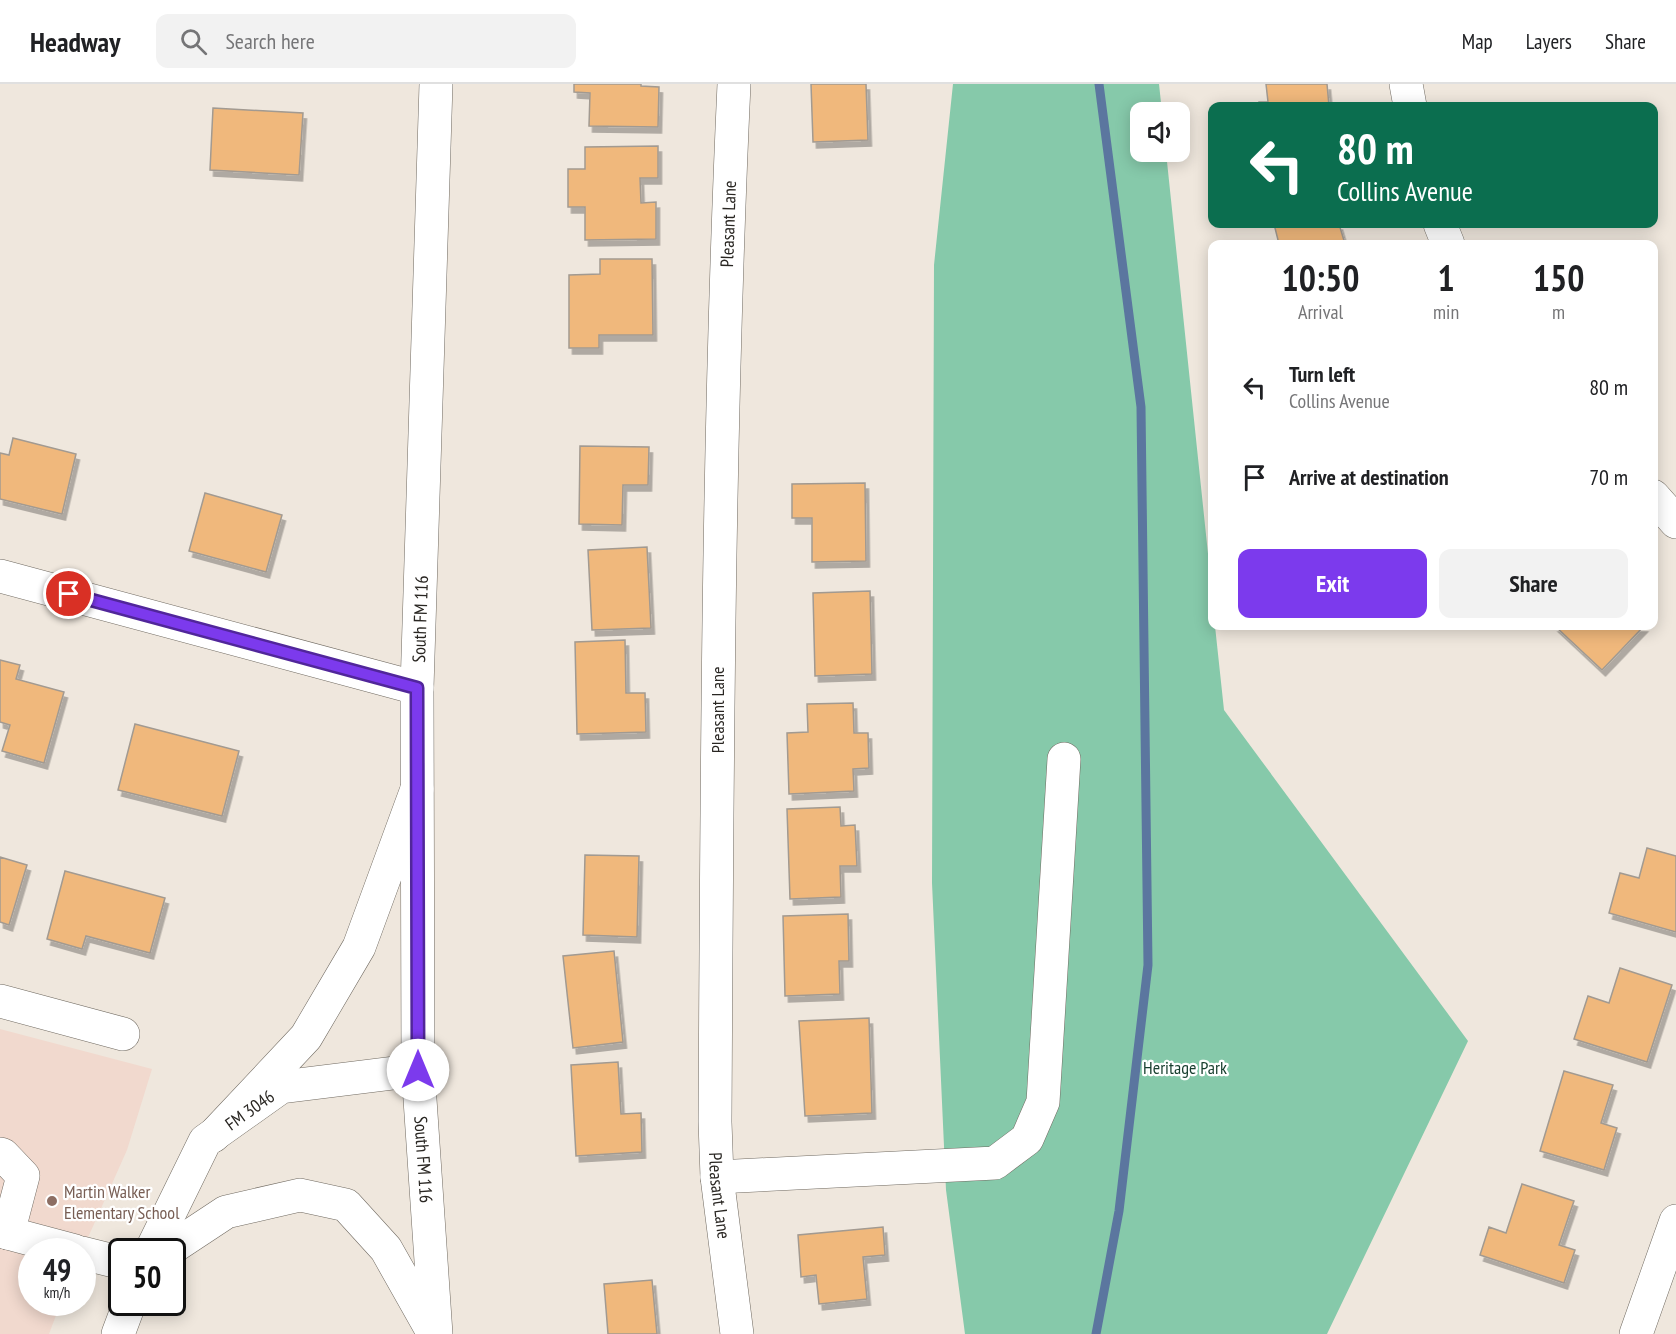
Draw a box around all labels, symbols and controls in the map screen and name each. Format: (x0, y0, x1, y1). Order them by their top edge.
search box (156, 14, 576, 68)
text: Headway (30, 23, 120, 60)
icon: search (177, 25, 210, 58)
text: Search here (225, 27, 315, 55)
text: Map (1462, 28, 1493, 55)
text: Layers (1526, 28, 1572, 55)
text: Share (1605, 28, 1646, 55)
map controls (1130, 102, 1190, 162)
button: sound (1130, 102, 1190, 162)
text: 80 m (1337, 121, 1414, 176)
icon: left (1238, 126, 1316, 204)
text: Collins Avenue (1337, 174, 1473, 208)
street label: Pleasant Lane (715, 180, 741, 268)
text: 10:50 (1282, 254, 1359, 301)
text: 1 (1437, 254, 1455, 301)
text: 150 (1533, 254, 1584, 301)
text: Arrival (1298, 299, 1343, 325)
text: min (1433, 299, 1459, 325)
text: m (1552, 299, 1565, 325)
text: Turn left (1289, 360, 1355, 388)
icon: left (1238, 371, 1271, 404)
text: 80 m (1589, 373, 1628, 401)
text: Collins Avenue (1289, 388, 1390, 414)
icon: arrive (1238, 461, 1271, 494)
text: Arrive at destination (1289, 463, 1449, 491)
text: 70 m (1589, 463, 1628, 491)
button: Exit (1238, 549, 1427, 618)
button: Share (1439, 549, 1628, 618)
pin (43, 568, 94, 619)
street label: South FM 116 (407, 575, 433, 663)
icon: arrive (52, 577, 85, 610)
street label: Pleasant Lane (706, 667, 729, 753)
position arrow (386, 1038, 450, 1102)
park label: Heritage Park (1143, 1056, 1227, 1079)
street label: FM 3046 (220, 1084, 279, 1135)
street label: South FM 116 (410, 1115, 439, 1204)
street label: Pleasant Lane (705, 1152, 736, 1240)
place label: Martin Walker Elementary School (64, 1180, 180, 1224)
marker: Martin Walker Elementary School (45, 1194, 59, 1208)
speed limit sign: 50 (108, 1238, 186, 1316)
text: 49 (43, 1250, 71, 1289)
text: km/h (44, 1283, 70, 1302)

